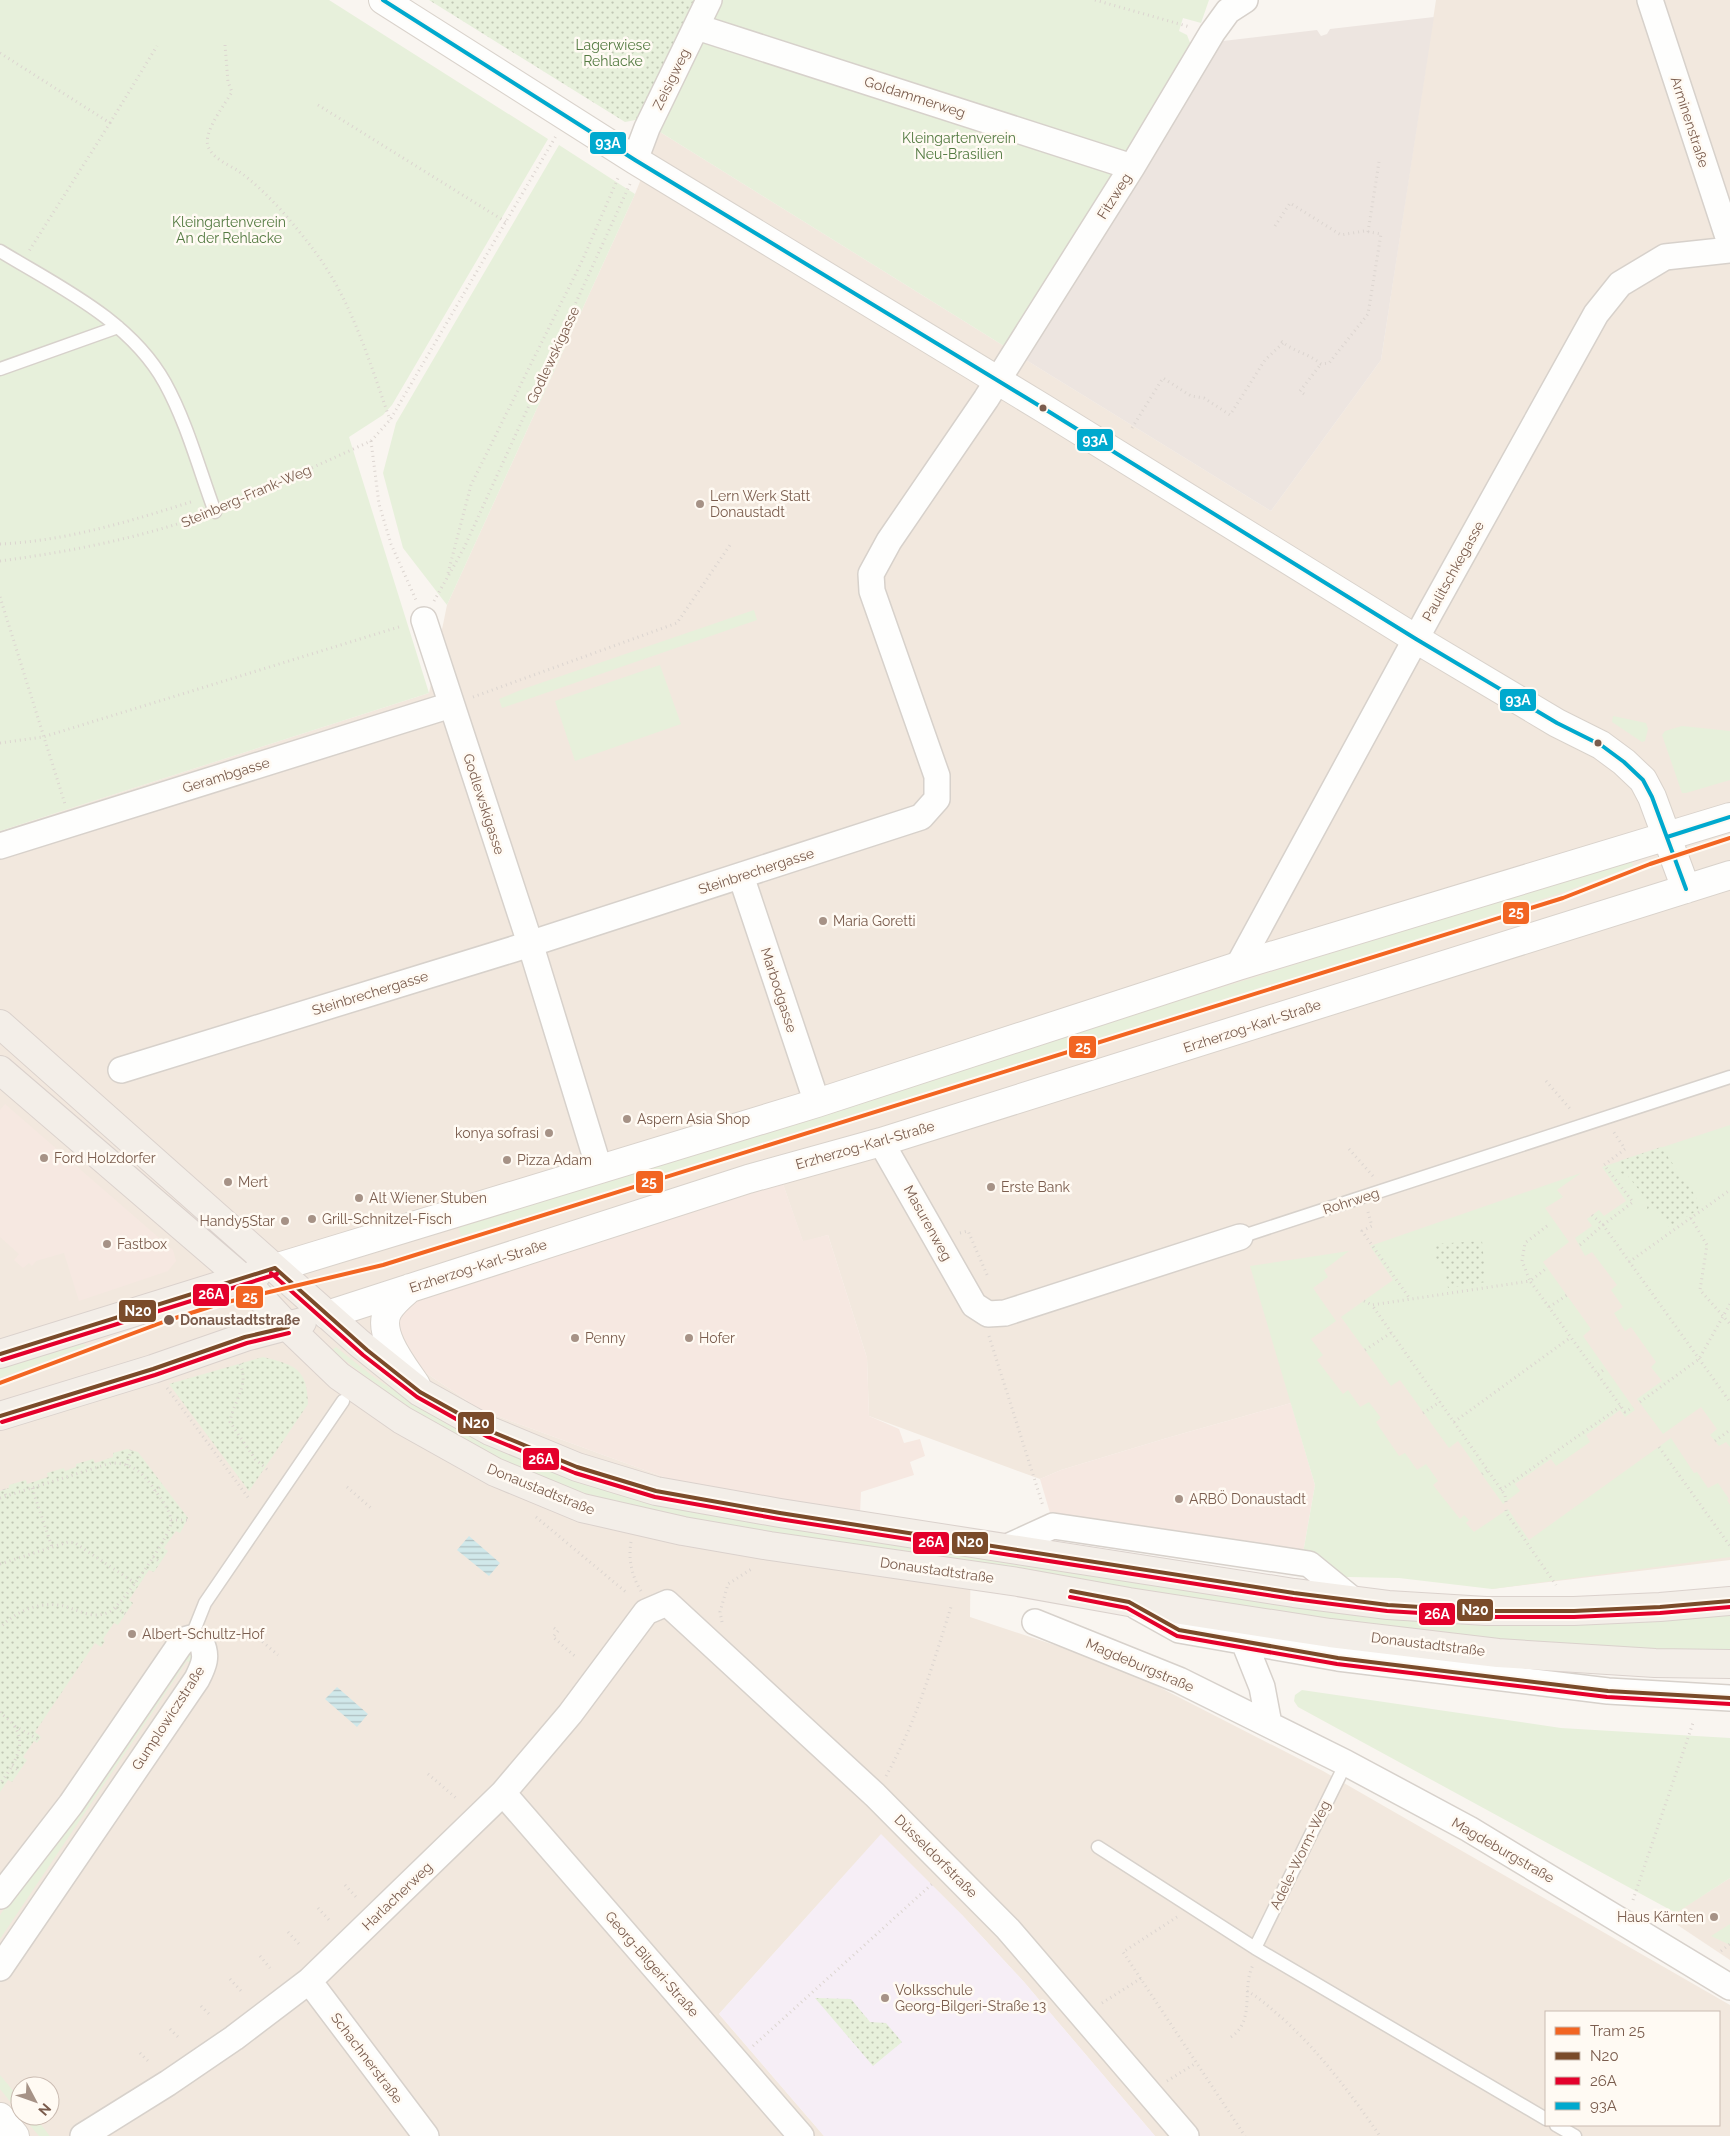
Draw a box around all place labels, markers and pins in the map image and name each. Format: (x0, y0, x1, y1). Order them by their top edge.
unlabelled marker (1038, 403, 1048, 413)
place label: Lern Werk Statt Donaustadt (710, 488, 811, 520)
marker: Lern Werk Statt Donaustadt (694, 498, 706, 510)
unlabelled marker (1593, 738, 1603, 748)
place label: Maria Goretti (833, 913, 916, 929)
marker: Maria Goretti (817, 915, 829, 927)
place label: Aspern Asia Shop (637, 1111, 751, 1127)
marker: Aspern Asia Shop (621, 1113, 633, 1125)
place label: konya sofrasi (455, 1125, 539, 1141)
marker: konya sofrasi (543, 1127, 555, 1139)
place label: Ford Holzdorfer (54, 1150, 156, 1166)
marker: Ford Holzdorfer (38, 1152, 50, 1164)
place label: Pizza Adam (517, 1152, 592, 1168)
marker: Pizza Adam (501, 1154, 513, 1166)
place label: Mert (238, 1174, 268, 1190)
marker: Mert (222, 1176, 234, 1188)
place label: Erste Bank (1001, 1179, 1071, 1195)
marker: Erste Bank (985, 1181, 997, 1193)
place label: Alt Wiener Stuben (369, 1190, 487, 1206)
marker: Alt Wiener Stuben (353, 1192, 365, 1204)
place label: Grill-Schnitzel-Fisch (322, 1211, 452, 1227)
place label: Handy5Star (199, 1213, 275, 1229)
marker: Grill-Schnitzel-Fisch (306, 1213, 318, 1225)
marker: Handy5Star (279, 1215, 291, 1227)
place label: Fastbox (117, 1236, 167, 1252)
marker: Fastbox (101, 1238, 113, 1250)
place label: Donaustadtstraße (180, 1312, 301, 1328)
marker: Donaustadtstraße (162, 1313, 176, 1327)
place label: Penny (585, 1330, 626, 1346)
place label: Hofer (699, 1330, 735, 1346)
marker: Penny (569, 1332, 581, 1344)
marker: Hofer (683, 1332, 695, 1344)
place label: ARBÖ Donaustadt (1189, 1489, 1306, 1507)
marker: ARBÖ Donaustadt (1173, 1493, 1185, 1505)
place label: Albert-Schultz-Hof (142, 1626, 266, 1642)
marker: Albert-Schultz-Hof (126, 1628, 138, 1640)
place label: Haus Kärnten (1617, 1909, 1704, 1925)
marker: Haus Kärnten (1708, 1911, 1720, 1923)
place label: Volksschule Georg-Bilgeri-Straße 13 (895, 1982, 1046, 2014)
marker: Volksschule Georg-Bilgeri-Straße 13 (879, 1992, 891, 2004)

